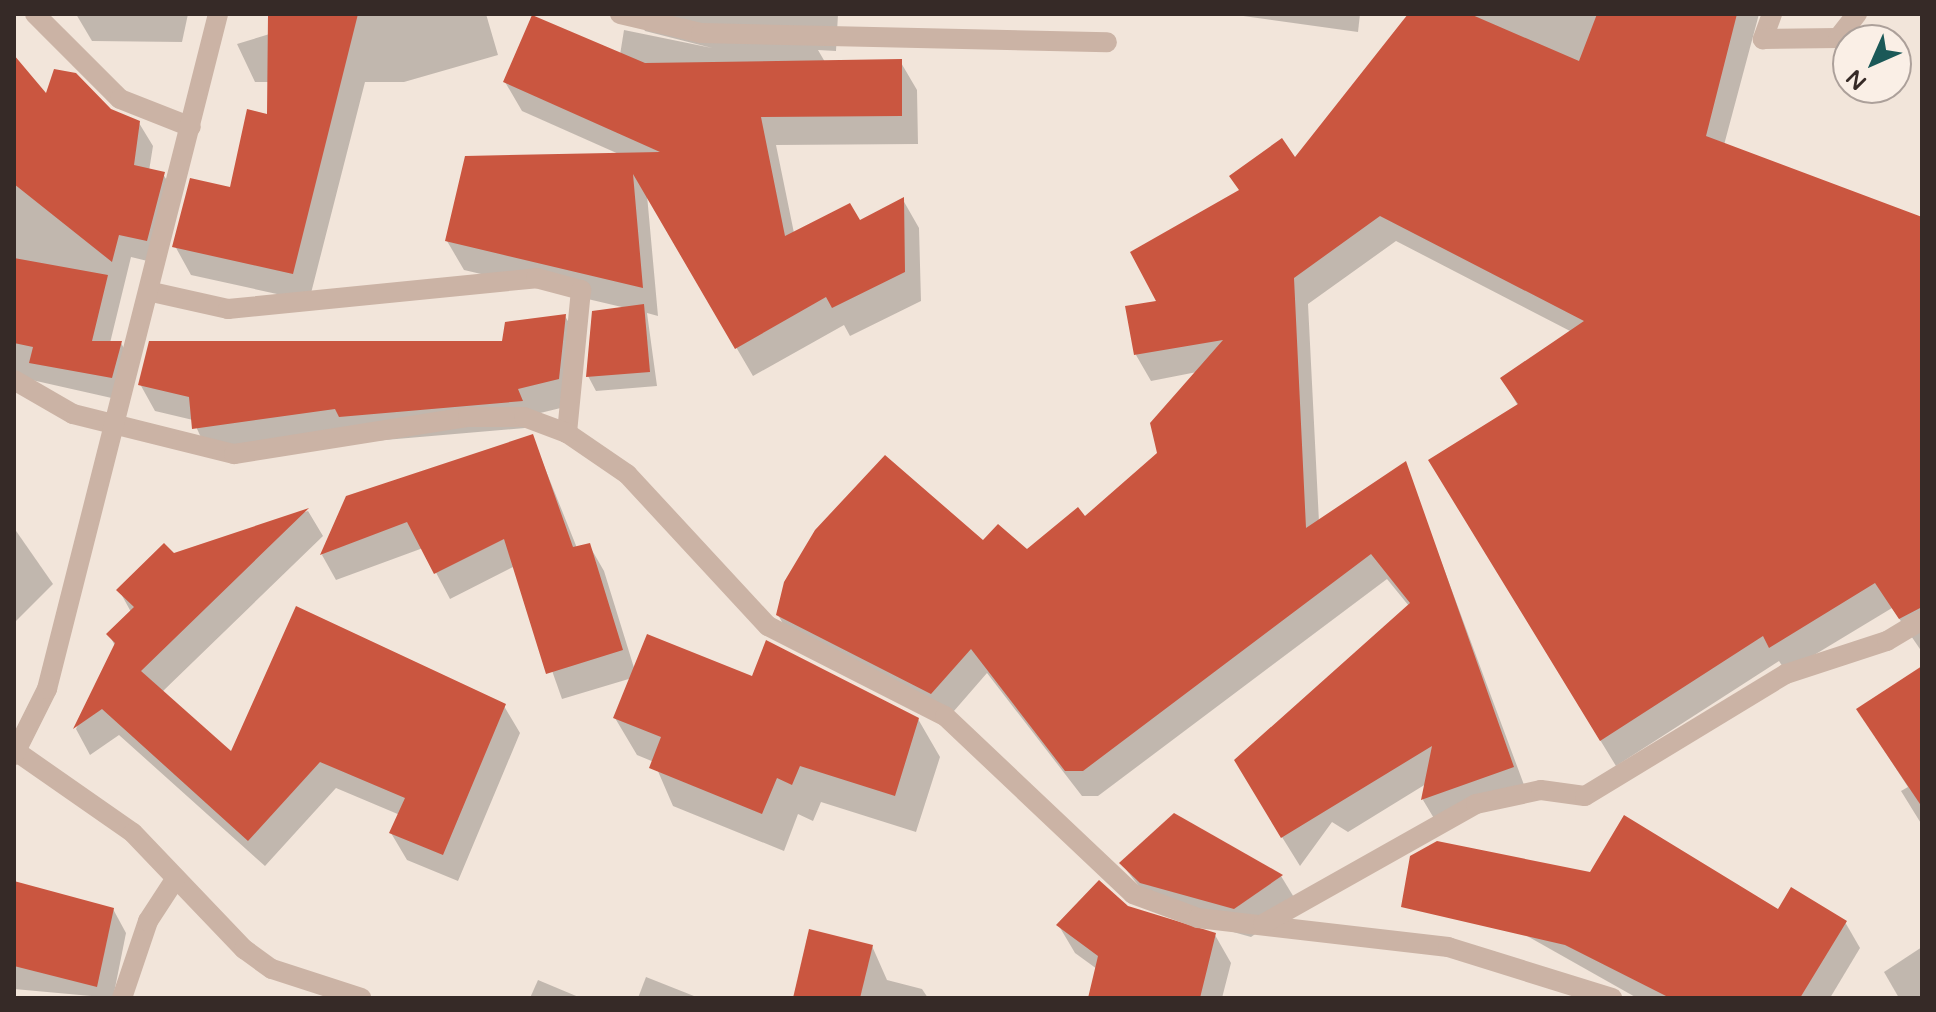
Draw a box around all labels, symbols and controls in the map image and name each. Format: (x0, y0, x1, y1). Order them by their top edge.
north arrow (1832, 24, 1912, 104)
text: N (1841, 64, 1872, 95)

